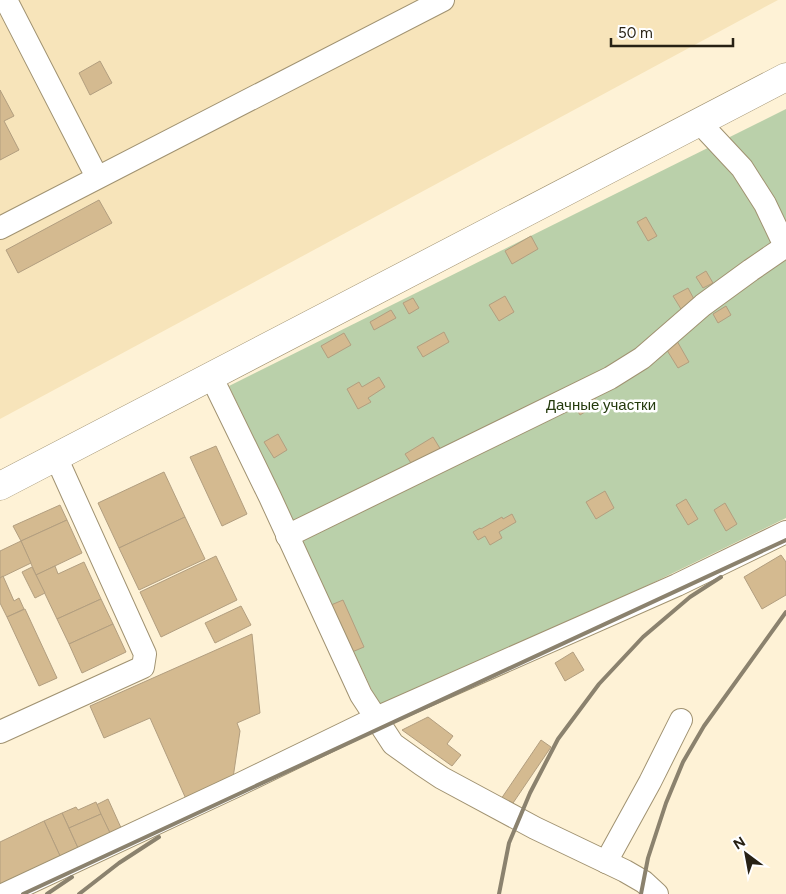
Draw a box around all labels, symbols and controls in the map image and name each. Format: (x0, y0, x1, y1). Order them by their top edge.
scale bar (611, 15, 734, 47)
text: 50 m (618, 24, 653, 42)
park label: Дачные участки (546, 396, 656, 414)
north arrow (721, 829, 771, 879)
text: N (730, 833, 748, 853)

